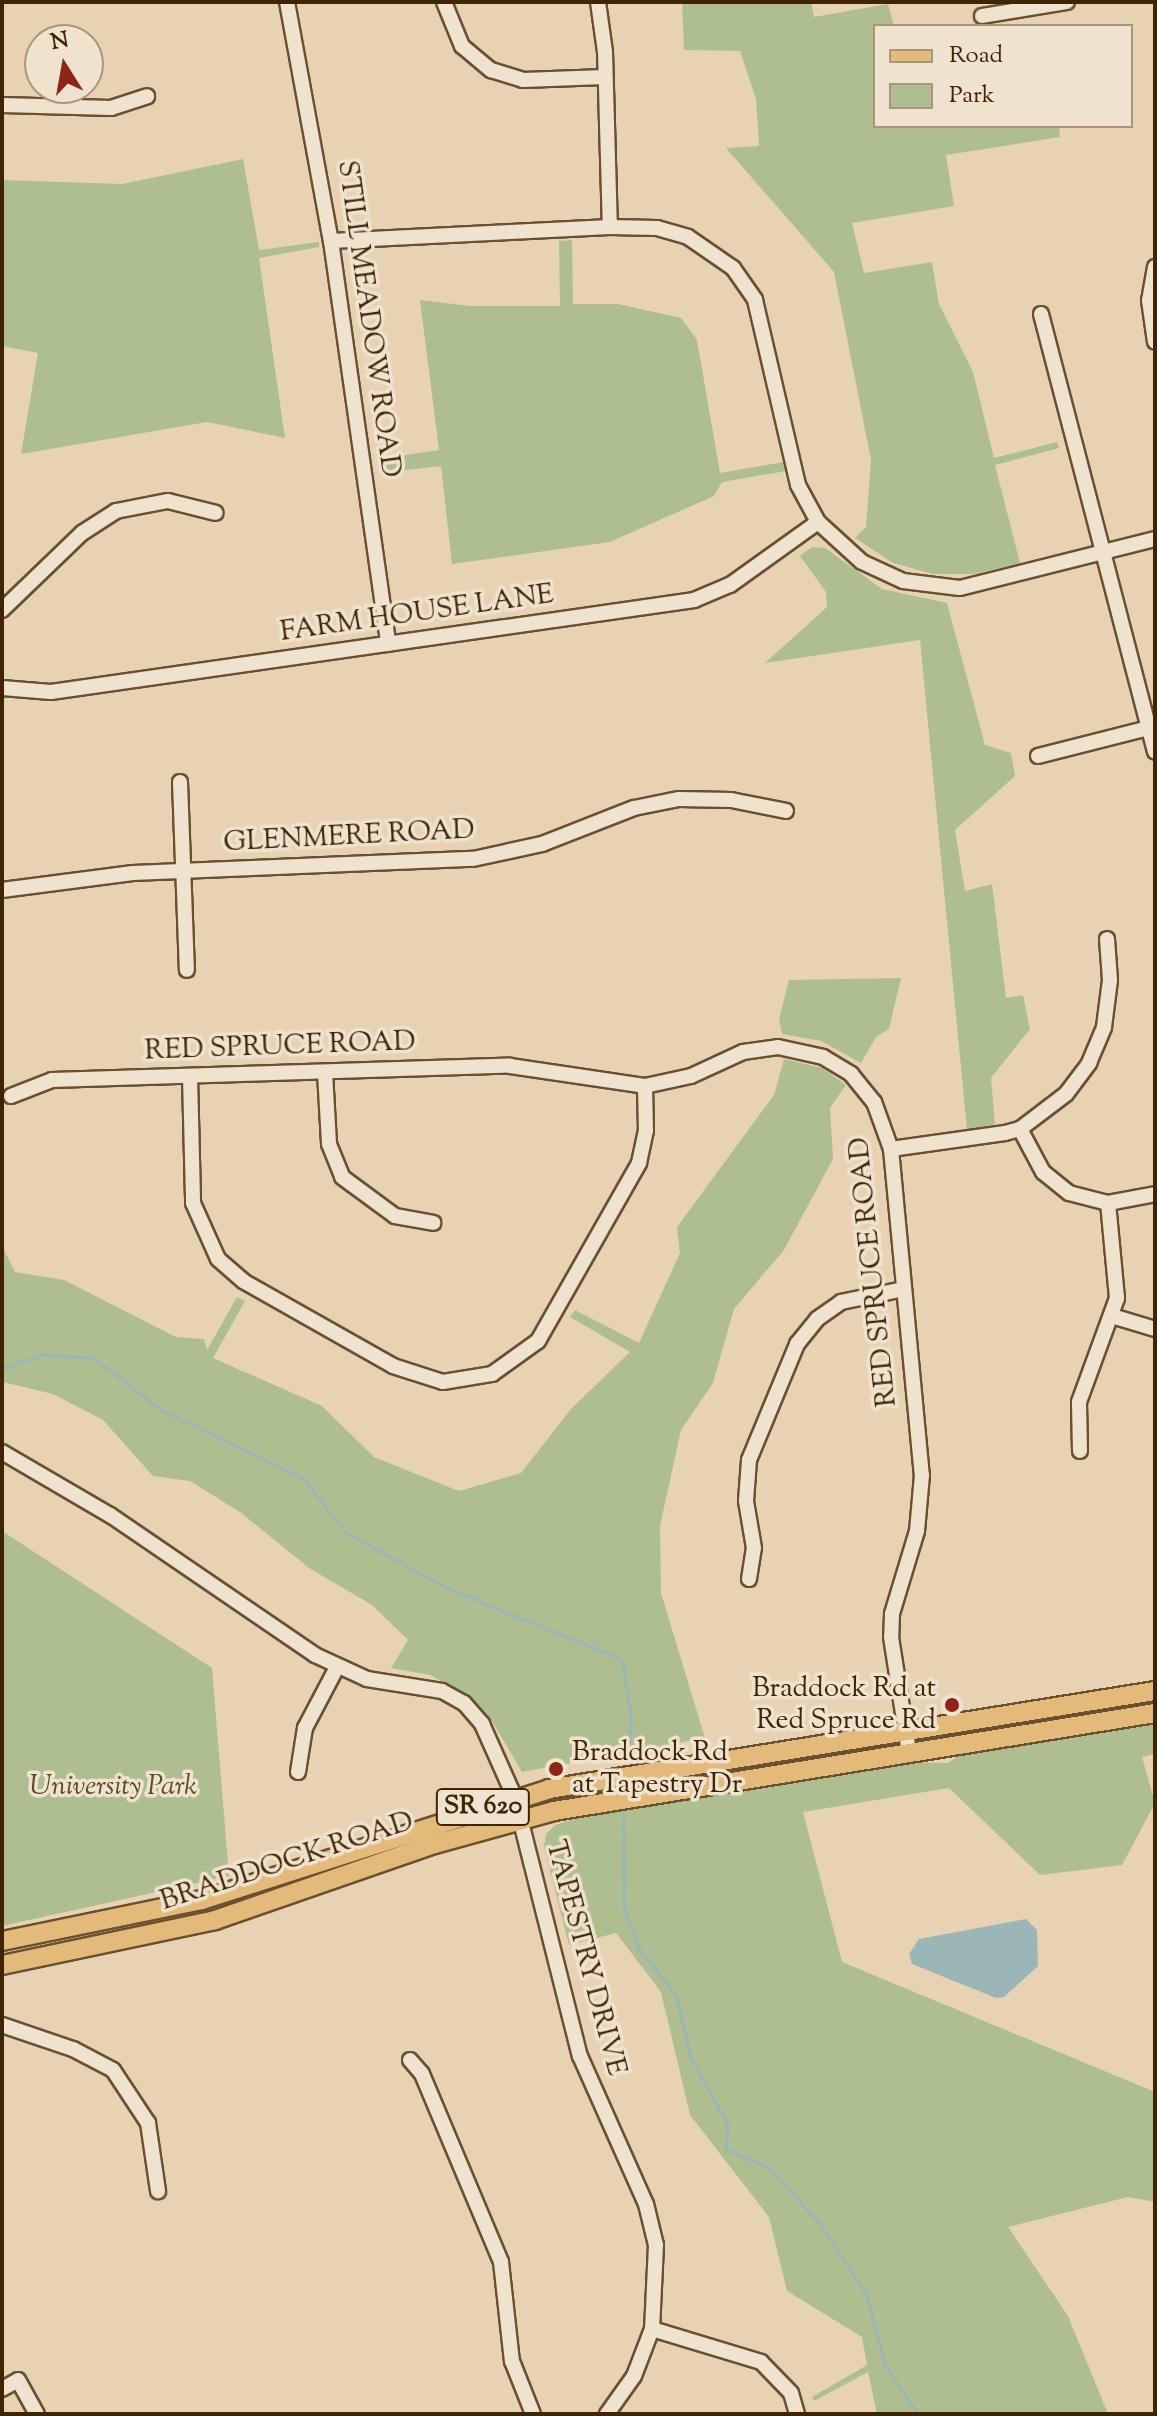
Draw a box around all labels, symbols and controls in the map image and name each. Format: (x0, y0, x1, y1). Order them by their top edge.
north arrow (24, 24, 104, 104)
legend (873, 24, 1133, 128)
text: N (48, 25, 71, 60)
text: Road (949, 39, 1003, 73)
text: Park (949, 79, 995, 113)
street label: STILL MEADOW ROAD (329, 158, 407, 480)
street label: FARM HOUSE LANE (278, 578, 556, 650)
street label: GLENMERE ROAD (223, 814, 475, 860)
street label: RED SPRUCE ROAD (144, 1025, 416, 1069)
street label: RED SPRUCE ROAD (843, 1135, 905, 1409)
place label: Braddock Rd at Red Spruce Rd (752, 1672, 936, 1738)
marker: Braddock Rd at Red Spruce Rd (943, 1696, 961, 1714)
place label: Braddock Rd at Tapestry Dr (572, 1736, 742, 1802)
marker: Braddock Rd at Tapestry Dr (547, 1760, 565, 1778)
park label: University Park (29, 1770, 197, 1804)
road number: SR 620 (435, 1785, 531, 1829)
street label: BRADDOCK ROAD (156, 1805, 418, 1919)
street label: TAPESTRY DRIVE (537, 1837, 633, 2079)

